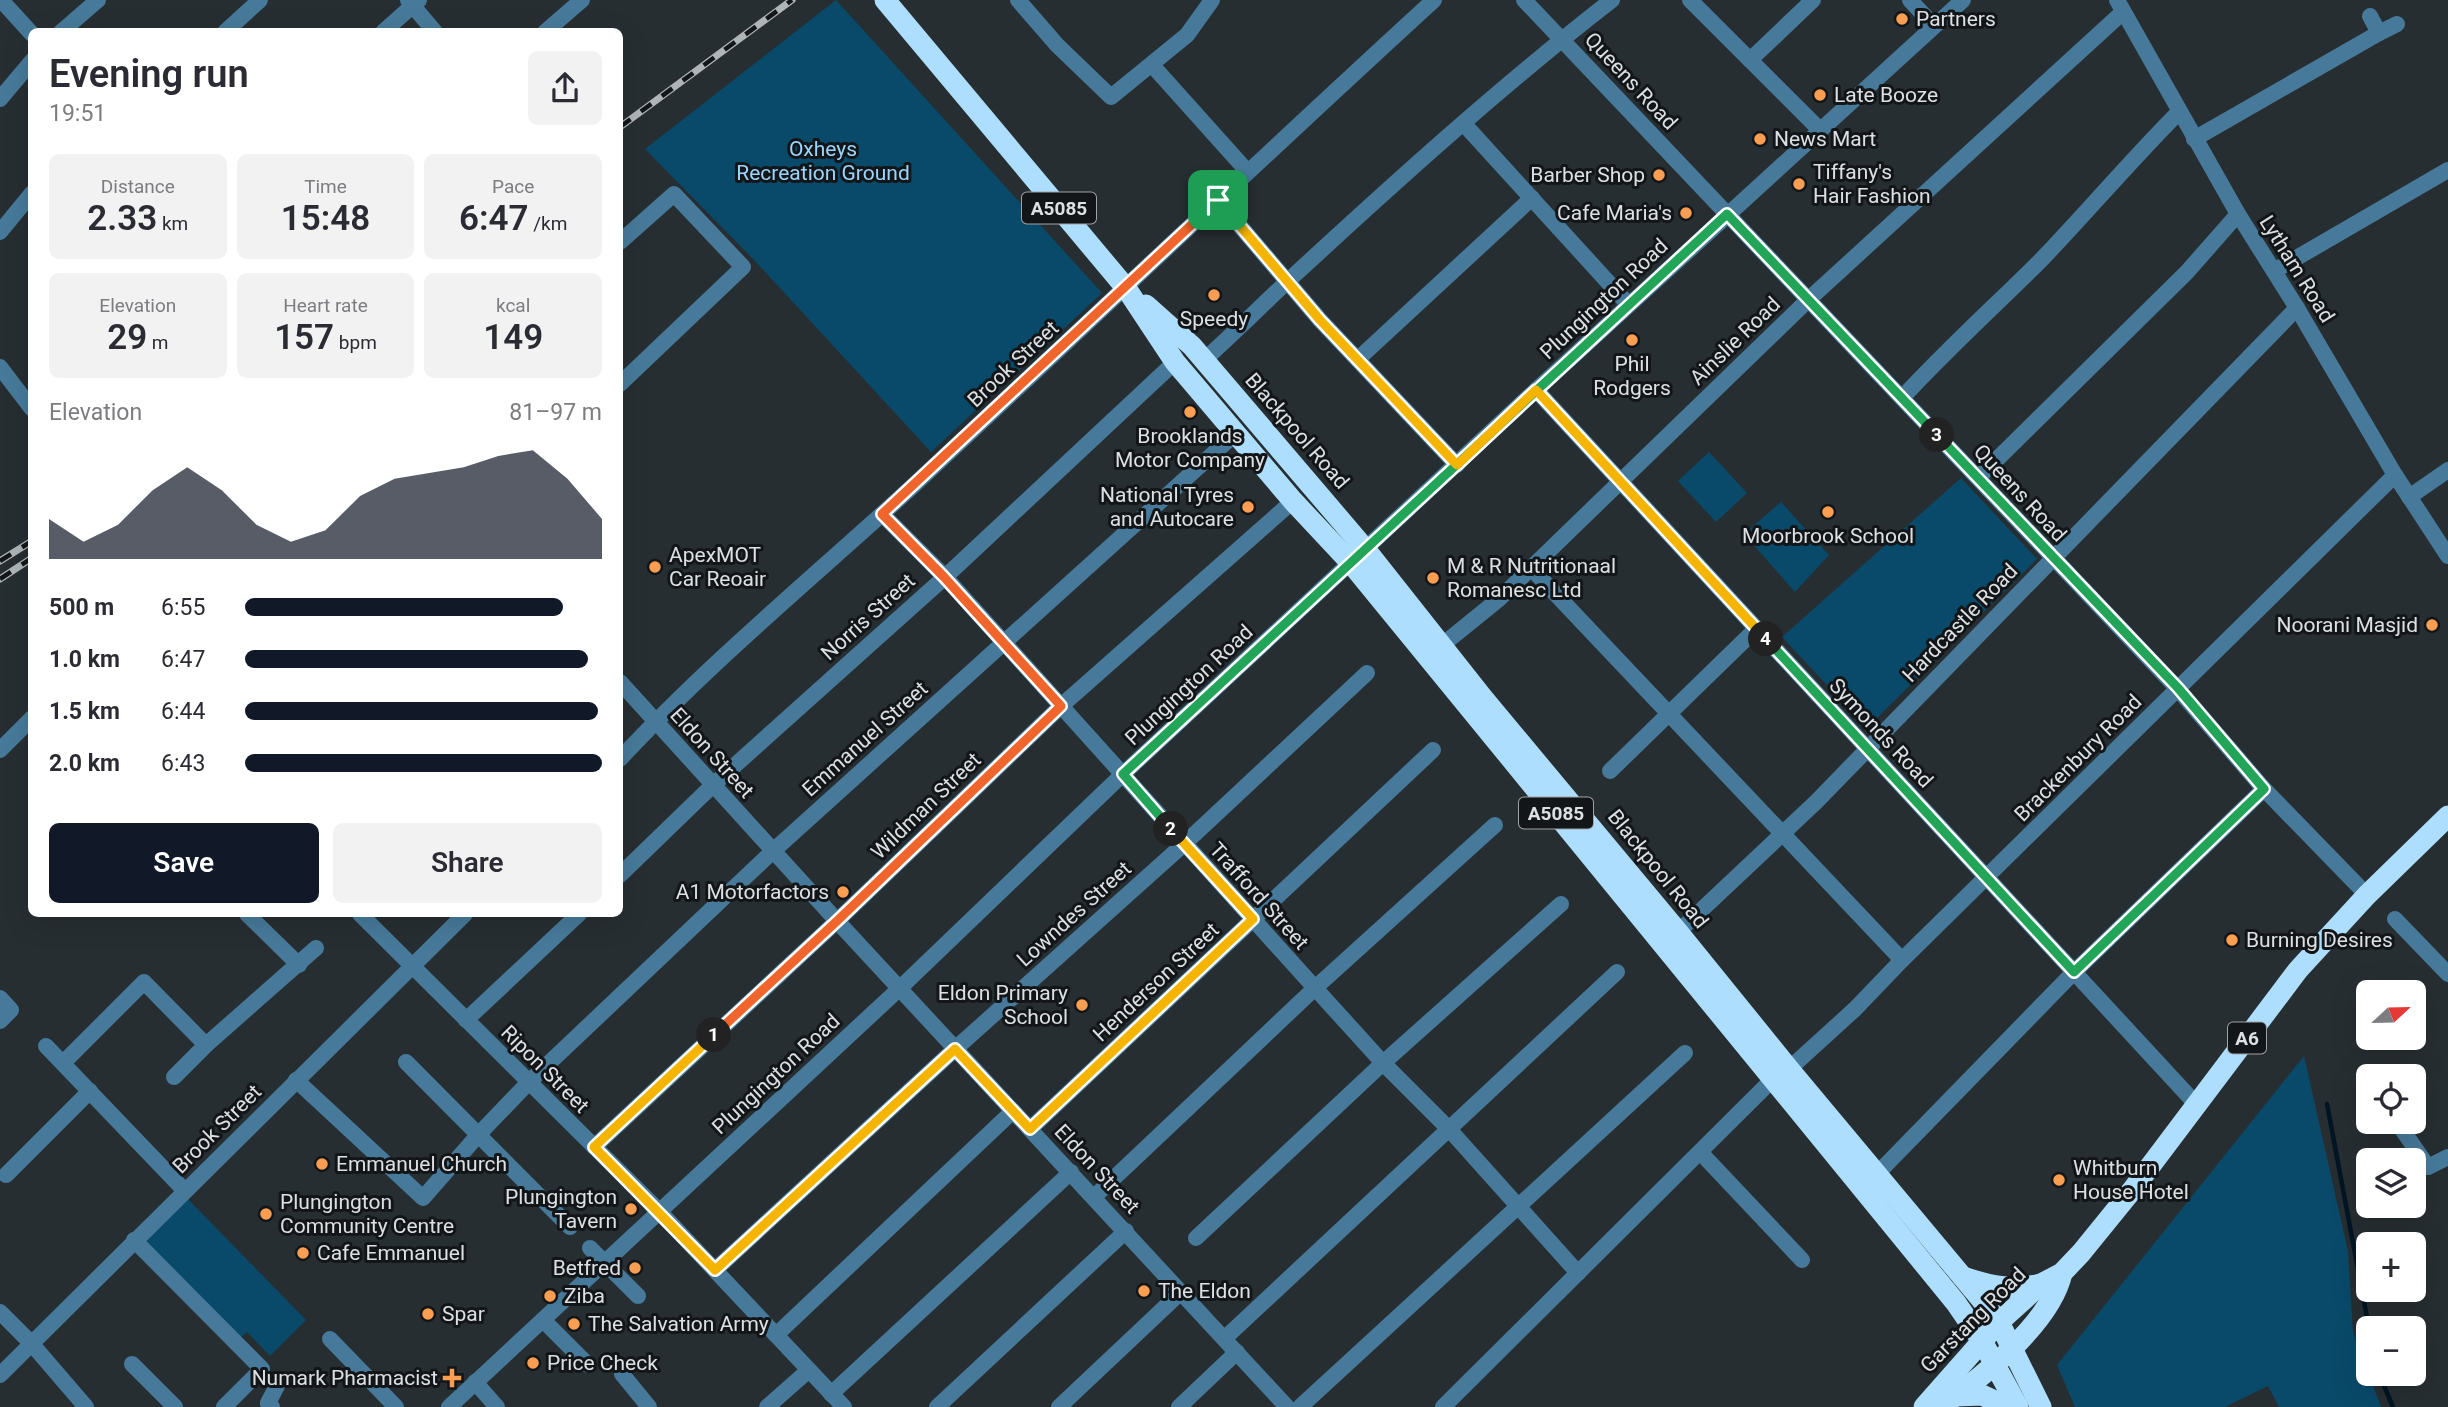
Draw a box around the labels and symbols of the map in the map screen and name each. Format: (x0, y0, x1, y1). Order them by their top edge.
place label: Partners (1916, 7, 1996, 31)
marker: Partners (1894, 11, 1910, 27)
street label: Queens Road (1580, 27, 1682, 135)
place label: Late Booze (1834, 83, 1938, 107)
marker: Late Booze (1812, 87, 1828, 103)
place label: News Mart (1774, 127, 1876, 151)
marker: News Mart (1752, 131, 1768, 147)
park label: Oxheys Recreation Ground (736, 137, 910, 185)
place label: Tiffany's Hair Fashion (1813, 160, 1931, 208)
place label: Barber Shop (1530, 163, 1645, 187)
marker: Barber Shop (1651, 167, 1667, 183)
pin (1188, 170, 1248, 230)
marker: Tiffany's Hair Fashion (1791, 176, 1807, 192)
road number: A5085 (1022, 192, 1096, 224)
place label: Cafe Maria's (1557, 201, 1672, 225)
marker: Cafe Maria's (1678, 205, 1694, 221)
street label: Lytham Road (2255, 211, 2339, 327)
street label: Plungington Road (1535, 234, 1673, 364)
marker: Speedy (1206, 287, 1222, 303)
street label: Ainslie Road (1685, 292, 1785, 390)
place label: Speedy (1180, 307, 1248, 331)
street label: Brook Street (963, 316, 1063, 412)
marker: Phil Rodgers (1624, 332, 1640, 348)
place label: Phil Rodgers (1593, 352, 1671, 400)
street label: Blackpool Road (1240, 368, 1354, 494)
marker: Brooklands Motor Company (1182, 404, 1198, 420)
pin: 3 (1920, 418, 1954, 452)
place label: Brooklands Motor Company (1115, 424, 1265, 472)
street label: Queens Road (1969, 439, 2071, 547)
place label: National Tyres and Autocare (1100, 483, 1234, 531)
marker: National Tyres and Autocare (1240, 499, 1256, 515)
marker: Moorbrook School (1820, 504, 1836, 520)
place label: Moorbrook School (1742, 524, 1914, 548)
place label: ApexMOT Car Reoair (669, 543, 766, 591)
place label: M & R Nutritionaal Romanesc Ltd (1447, 554, 1616, 602)
marker: ApexMOT Car Reoair (647, 559, 663, 575)
street label: Hardcastle Road (1898, 559, 2022, 687)
street label: Norris Street (816, 569, 920, 665)
marker: M & R Nutritionaal Romanesc Ltd (1425, 570, 1441, 586)
place label: Noorani Masjid (2276, 613, 2418, 637)
marker: Noorani Masjid (2424, 617, 2440, 633)
street label: Plungington Road (1120, 620, 1258, 750)
pin: 4 (1748, 622, 1784, 656)
street label: Symonds Road (1824, 673, 1938, 793)
street label: Emmanuel Street (797, 676, 933, 802)
street label: Brackenbury Road (2010, 690, 2146, 826)
street label: Eldon Street (665, 703, 759, 803)
street label: Wildman Street (866, 748, 986, 864)
road number: A5085 (1519, 798, 1593, 828)
street label: Blackpool Road (1603, 805, 1713, 933)
pin: 2 (1154, 812, 1188, 846)
street label: Trafford Street (1205, 837, 1313, 955)
street label: Lowndes Street (1012, 856, 1136, 971)
place label: A1 Motorfactors (676, 880, 829, 904)
marker: A1 Motorfactors (835, 884, 851, 900)
street label: Henderson Street (1088, 918, 1224, 1046)
place label: Burning Desires (2246, 928, 2393, 952)
marker: Burning Desires (2224, 932, 2240, 948)
north arrow (2356, 980, 2426, 1050)
place label: Eldon Primary School (938, 981, 1068, 1029)
marker: Eldon Primary School (1074, 997, 1090, 1013)
street label: Plungington Road (707, 1009, 845, 1139)
pin: 1 (696, 1018, 732, 1052)
street label: Ripon Street (496, 1020, 594, 1118)
road number: A6 (2228, 1022, 2266, 1054)
street label: Brook Street (168, 1080, 266, 1178)
street label: Eldon Street (1050, 1119, 1144, 1219)
place label: Emmanuel Church (336, 1152, 507, 1176)
marker: Emmanuel Church (314, 1156, 330, 1172)
place label: Whitburn House Hotel (2073, 1156, 2189, 1204)
marker: Whitburn House Hotel (2051, 1172, 2067, 1188)
place label: Plungington Tavern (505, 1185, 617, 1233)
place label: Plungington Community Centre (280, 1190, 454, 1238)
marker: Plungington Tavern (623, 1201, 639, 1217)
marker: Plungington Community Centre (258, 1206, 274, 1222)
place label: Cafe Emmanuel (317, 1241, 465, 1265)
marker: Cafe Emmanuel (295, 1245, 311, 1261)
place label: Betfred (553, 1256, 621, 1280)
marker: Betfred (627, 1260, 643, 1276)
street label: Garstang Road (1915, 1262, 2031, 1378)
place label: The Eldon (1158, 1279, 1251, 1303)
marker: The Eldon (1136, 1283, 1152, 1299)
place label: Ziba (564, 1284, 605, 1308)
marker: Ziba (542, 1288, 558, 1304)
place label: Spar (442, 1302, 485, 1326)
marker: Spar (420, 1306, 436, 1322)
place label: The Salvation Army (588, 1312, 769, 1336)
marker: The Salvation Army (566, 1316, 582, 1332)
place label: Price Check (547, 1351, 658, 1375)
marker: Price Check (525, 1355, 541, 1371)
place label: Numark Pharmacist (252, 1366, 438, 1390)
marker: Numark Pharmacist (444, 1370, 460, 1386)

